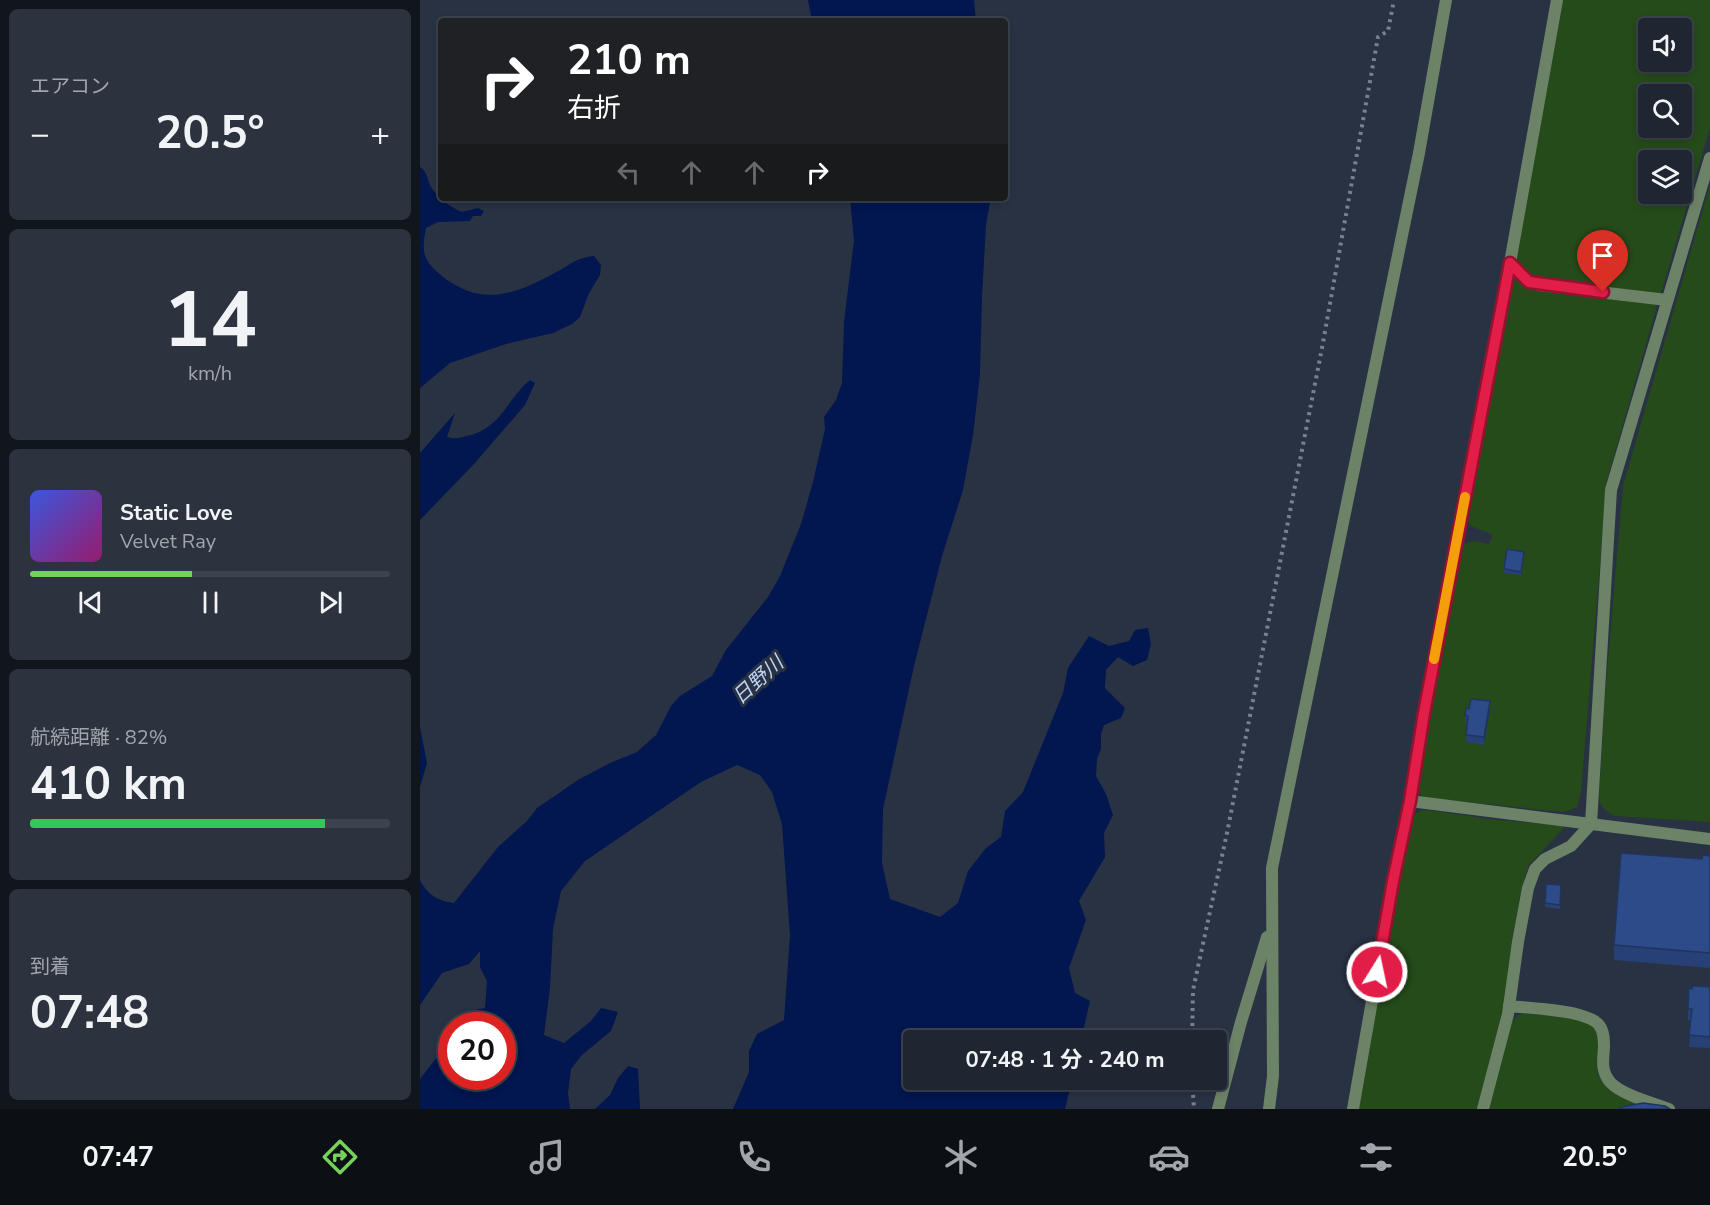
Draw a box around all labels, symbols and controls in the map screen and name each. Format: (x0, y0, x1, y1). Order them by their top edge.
map controls (1638, 18, 1692, 204)
button: sound (1638, 18, 1692, 72)
text: 210 m (567, 32, 691, 89)
icon: right (468, 42, 546, 120)
text: エアコン (30, 73, 110, 100)
button: search (1638, 84, 1692, 138)
text: 右折 (567, 90, 621, 127)
text: 20.5° (155, 103, 265, 164)
text: − (30, 112, 50, 157)
text: + (370, 112, 390, 157)
button: layers (1638, 150, 1692, 204)
icon: left (612, 156, 645, 189)
icon: ahead (675, 156, 708, 189)
icon: ahead (738, 156, 771, 189)
icon: right (801, 156, 834, 189)
pin (1577, 230, 1628, 292)
icon: arrive (1586, 239, 1619, 272)
text: 14 (163, 267, 257, 374)
text: km/h (188, 360, 232, 387)
text: Static Love (120, 498, 233, 528)
text: Velvet Ray (120, 528, 216, 555)
icon: previous (74, 586, 107, 619)
icon: pause (194, 586, 227, 619)
icon: next (314, 586, 347, 619)
water label: 日野川 (727, 649, 791, 710)
text: 航続距離 · 82% (30, 724, 167, 751)
text: 410 km (30, 754, 187, 815)
position arrow (1345, 940, 1409, 1004)
text: 到着 (30, 953, 70, 980)
text: 07:48 (30, 983, 149, 1044)
speed limit sign: 20 (438, 1012, 516, 1090)
text: 07:48 · 1 分 · 240 m (966, 1045, 1164, 1075)
icon: directions (319, 1136, 361, 1178)
icon: music (526, 1136, 568, 1178)
icon: phone (733, 1136, 775, 1178)
icon: climate (940, 1136, 982, 1178)
icon: car (1148, 1136, 1190, 1178)
icon: filters (1355, 1136, 1397, 1178)
text: 07:47 (83, 1139, 154, 1176)
text: 20.5° (1562, 1139, 1627, 1176)

